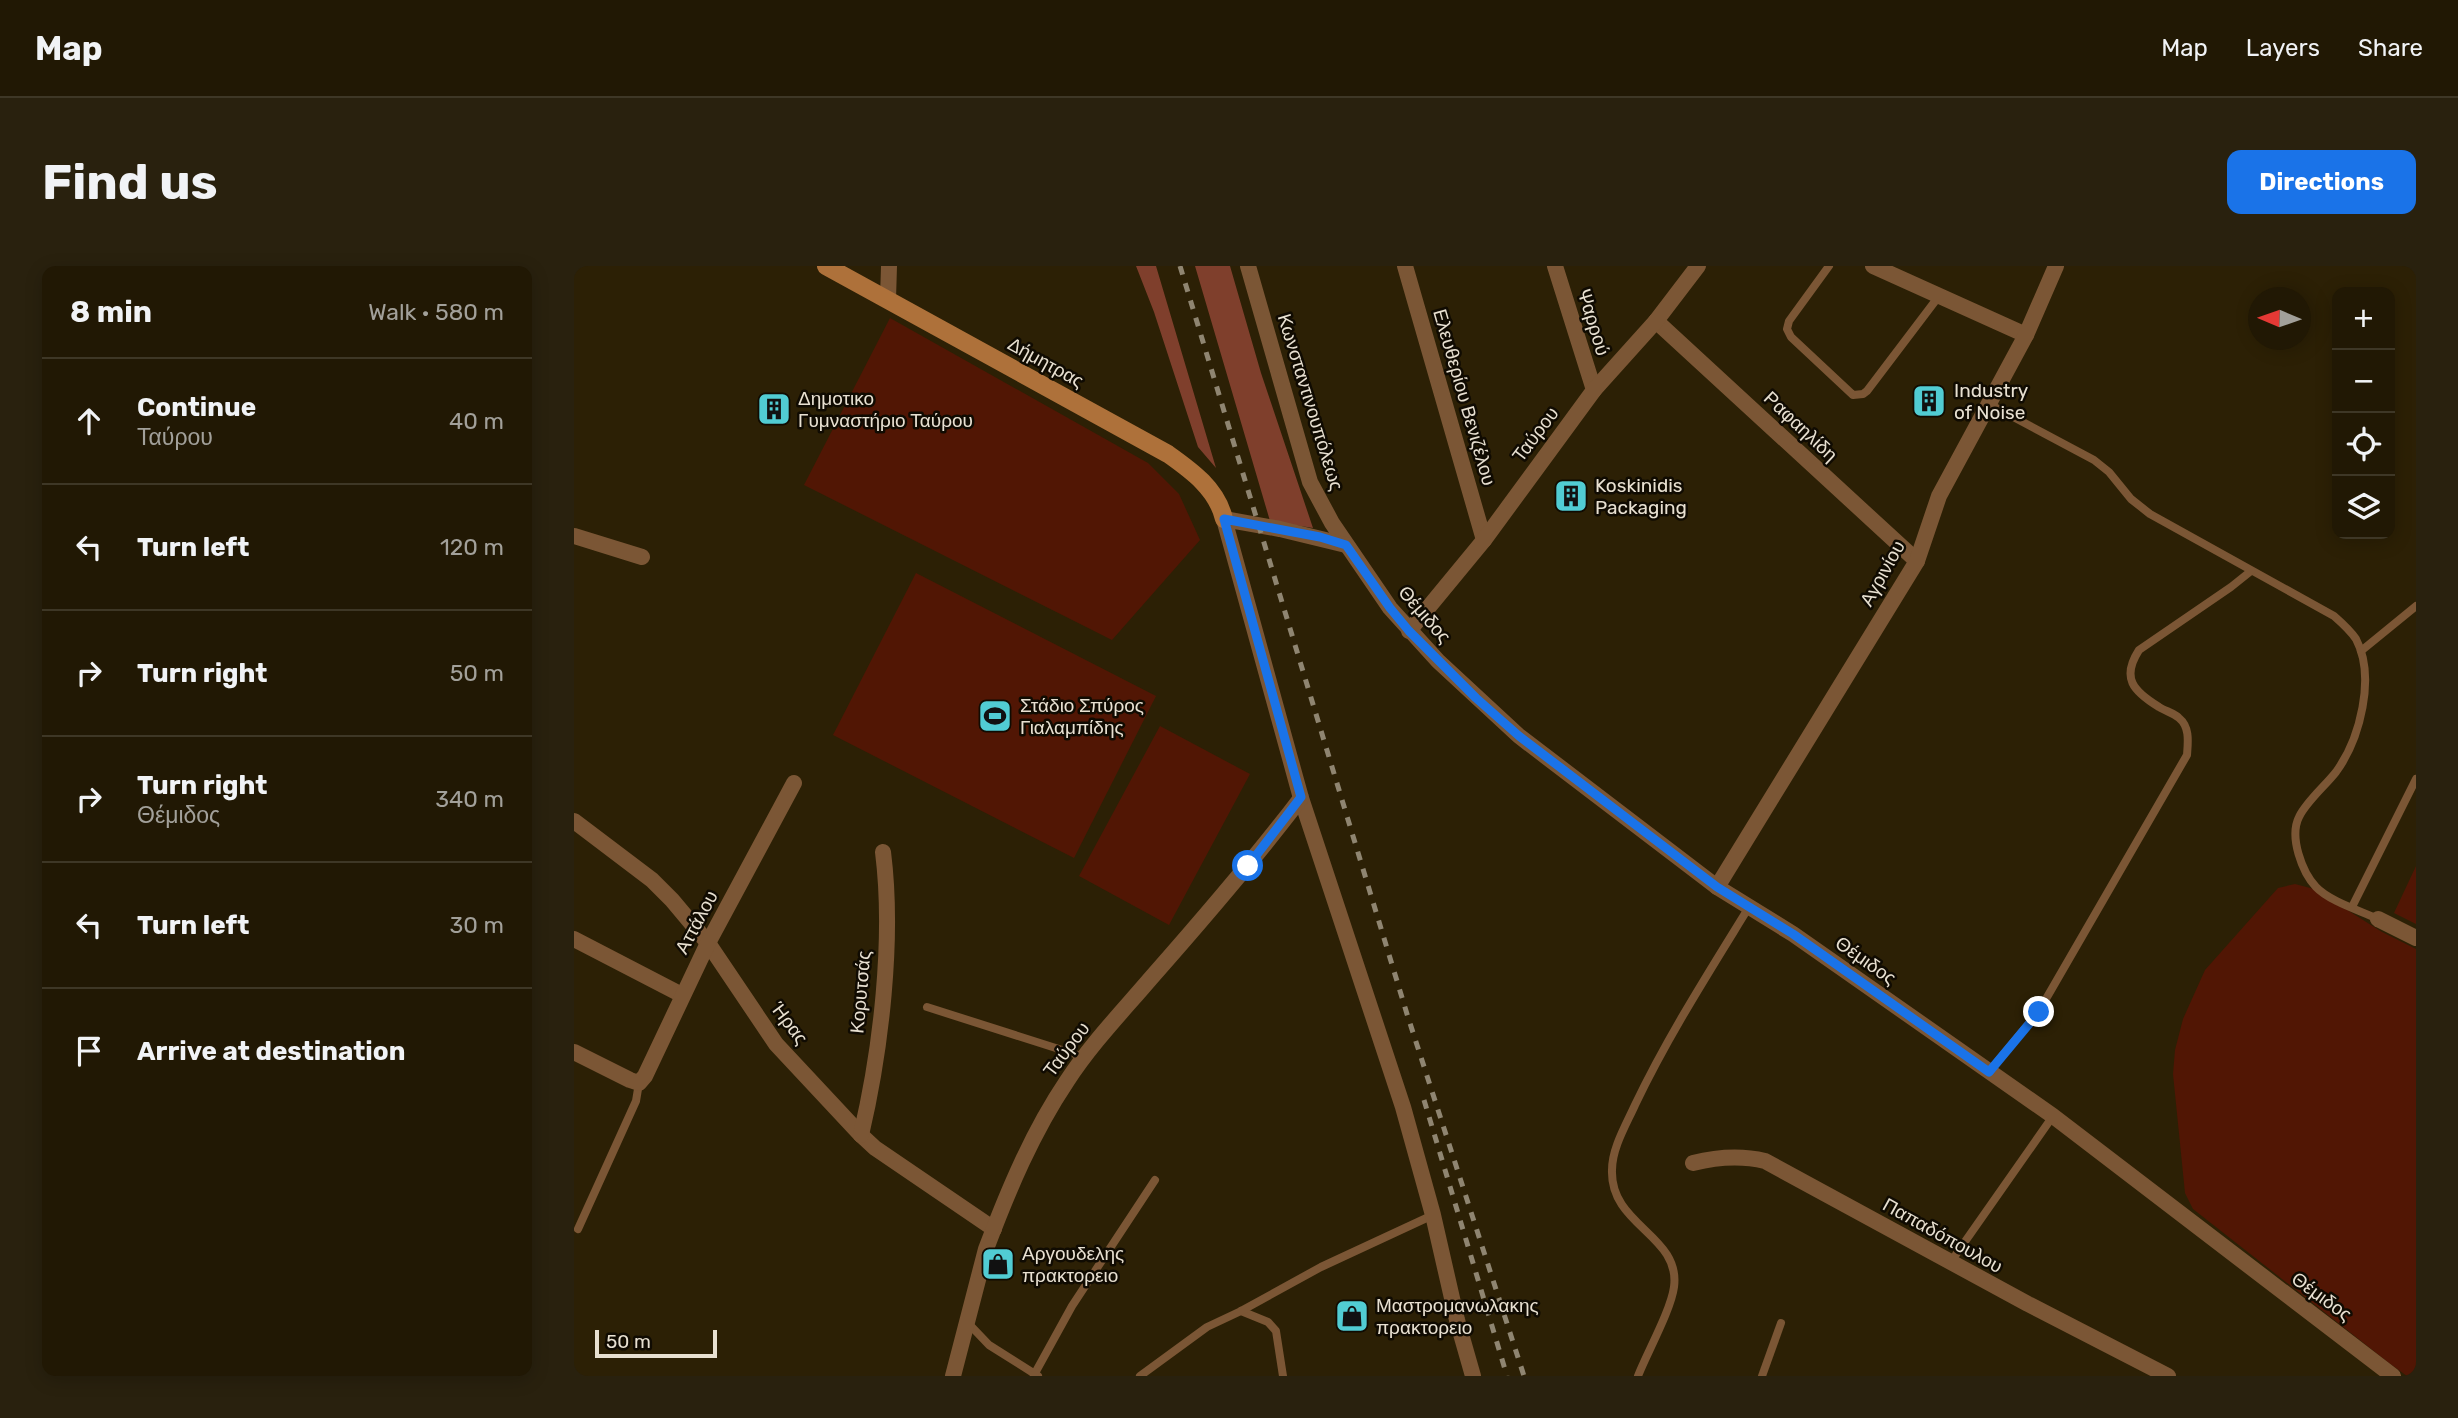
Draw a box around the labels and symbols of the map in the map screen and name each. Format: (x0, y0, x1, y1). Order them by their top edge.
street label: Ψαρρού (1572, 286, 1615, 358)
north arrow (2248, 287, 2311, 350)
street label: Ελευθερίου Βενιζέλου (1428, 306, 1501, 488)
street label: Κωνσταντινουπόλεως (1273, 311, 1348, 493)
street label: Δήμητρας (1004, 332, 1088, 393)
place label: Industry of Noise (1954, 379, 2028, 424)
building icon: Industry of Noise (1910, 382, 1948, 420)
street label: Ραφαηλίδη (1759, 386, 1842, 466)
place label: Δημοτικο Γυμναστήριο Ταύρου (798, 387, 973, 432)
building icon: Δημοτικο Γυμναστήριο Ταύρου (755, 390, 793, 428)
street label: Ταύρου (1507, 402, 1563, 466)
place label: Koskinidis Packaging (1595, 474, 1687, 519)
building icon: Koskinidis Packaging (1552, 477, 1590, 515)
street label: Αγρινίου (1855, 536, 1910, 610)
street label: Θέμιδος (1393, 581, 1456, 648)
place label: Στάδιο Σπύρος Γιαλαμπίδης (1020, 694, 1144, 739)
sports icon: Στάδιο Σπύρος Γιαλαμπίδης (976, 697, 1014, 735)
route start (1232, 850, 1263, 881)
street label: Αττάλου (670, 887, 723, 958)
street label: Θέμιδος (1831, 931, 1900, 990)
street label: Κορυτσάς (845, 950, 876, 1035)
route end (2023, 996, 2054, 1027)
street label: Ήρας (766, 997, 813, 1049)
street label: Ταύρου (1038, 1017, 1094, 1081)
street label: Παπαδόπουλου (1879, 1193, 2007, 1278)
place label: Αργουδελης πρακτορειο (1022, 1242, 1124, 1287)
shop icon: Αργουδελης πρακτορειο (979, 1245, 1017, 1283)
street label: Θέμιδος (2287, 1267, 2356, 1326)
place label: Μαστρομανωλακης πρακτορειο (1376, 1294, 1539, 1339)
shop icon: Μαστρομανωλακης πρακτορειο (1333, 1297, 1371, 1335)
scale bar (595, 1327, 718, 1359)

